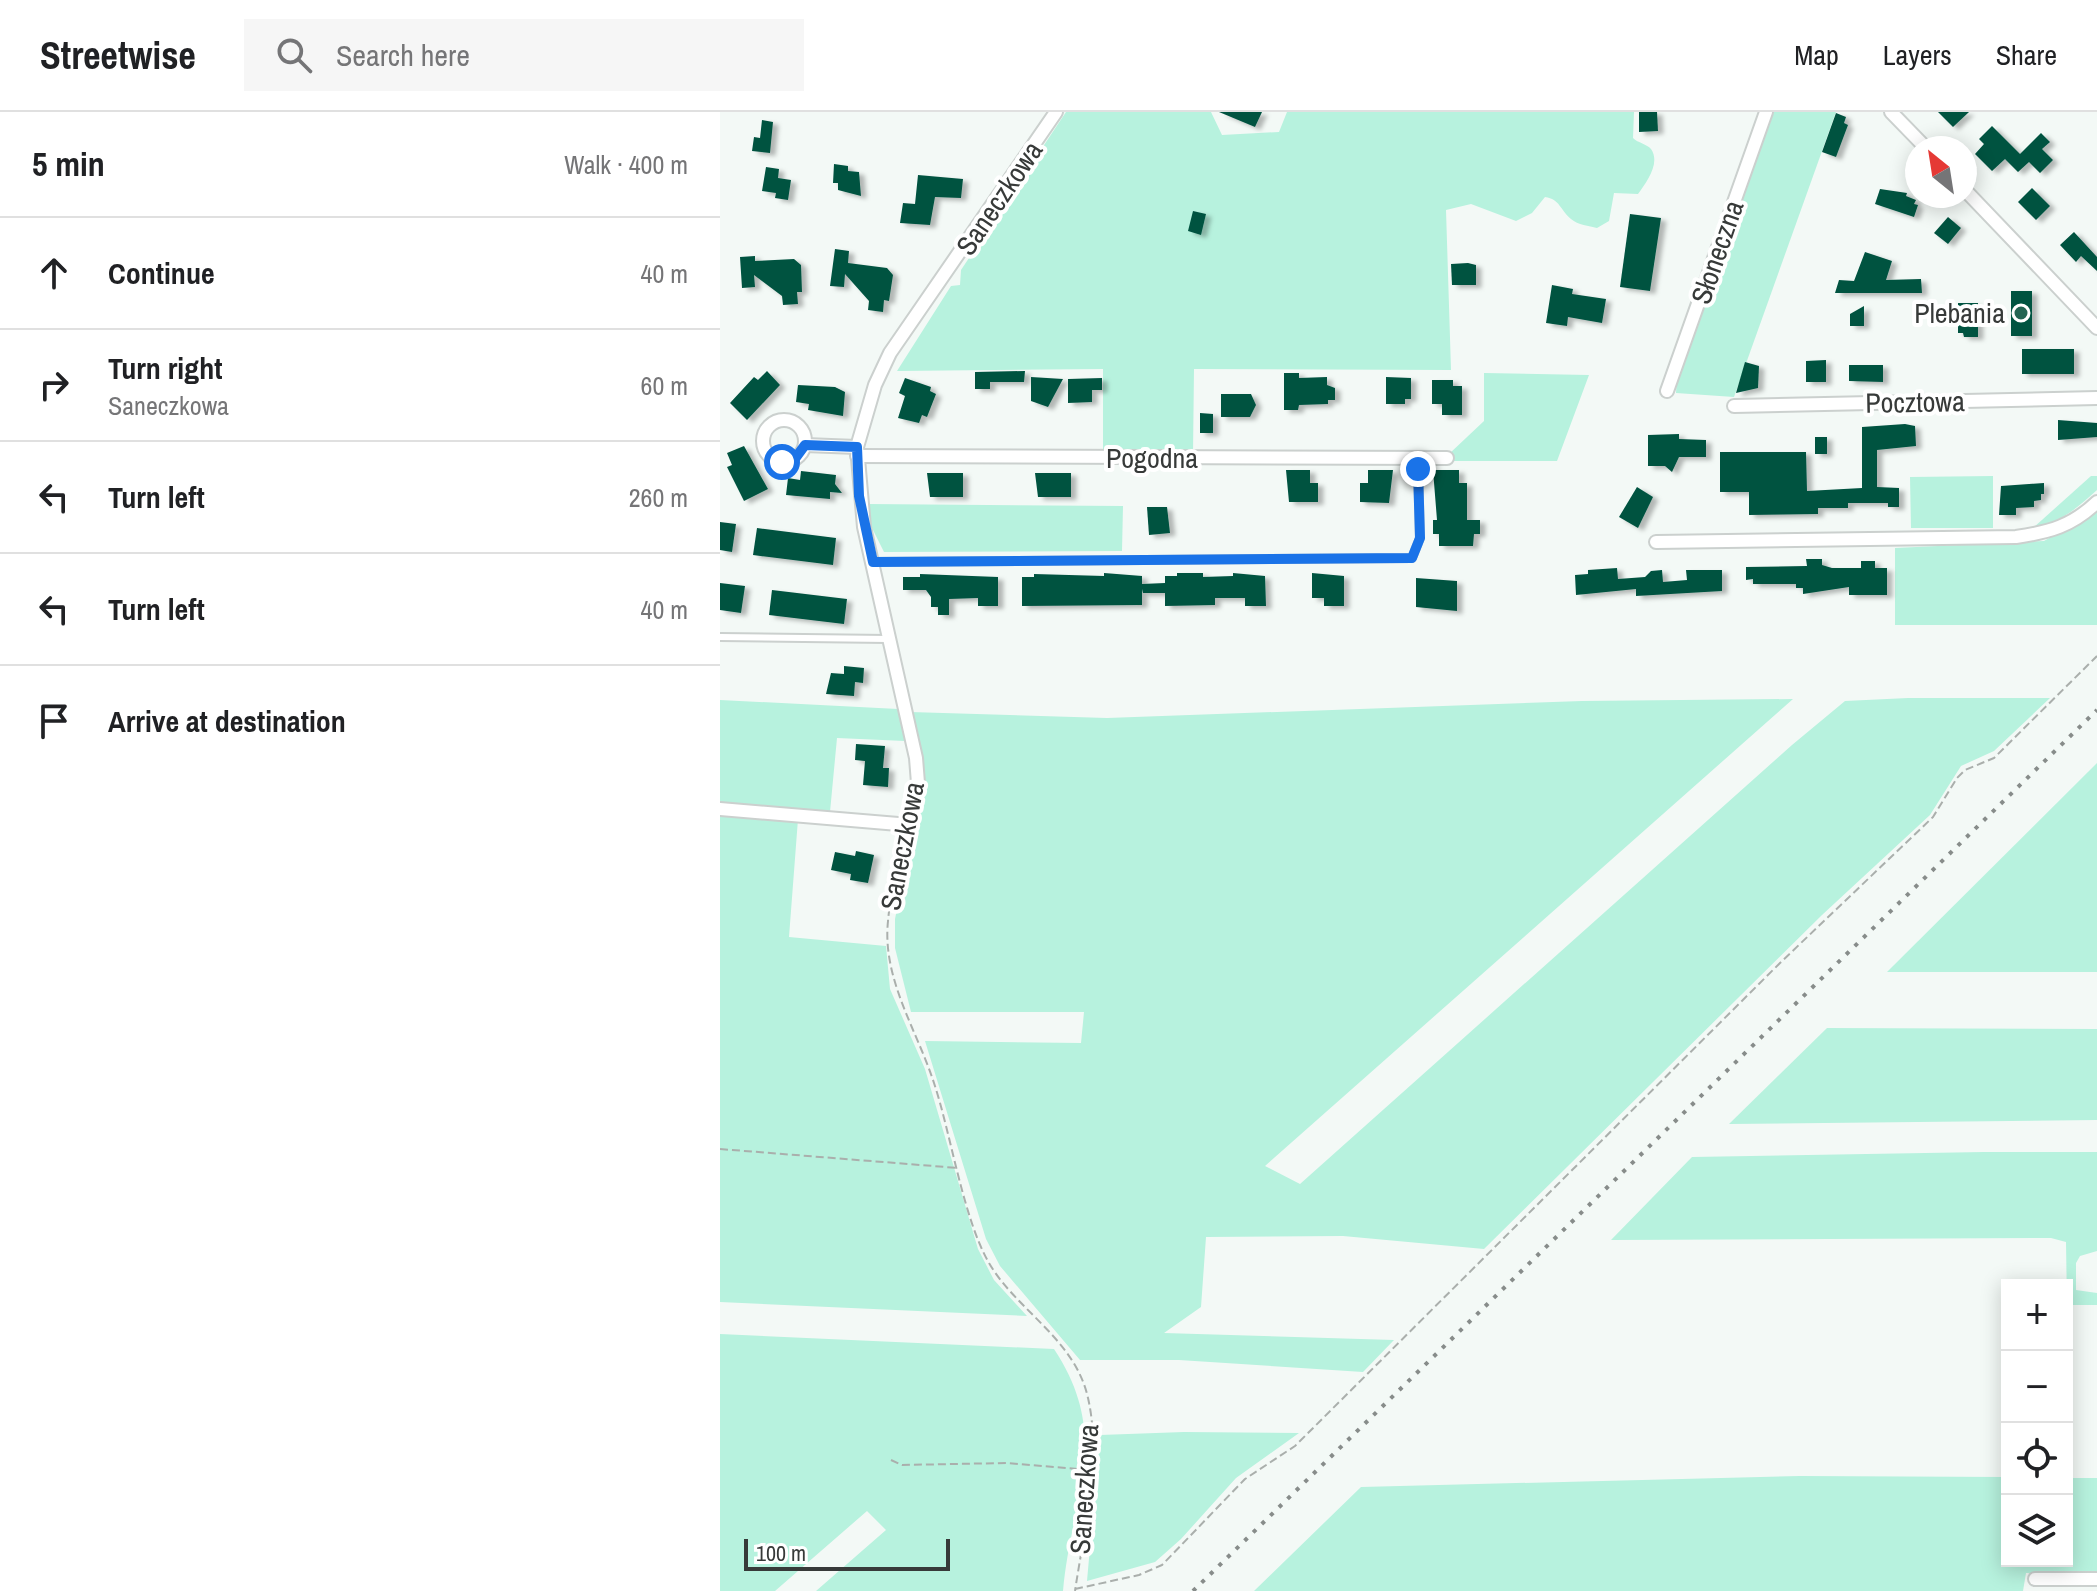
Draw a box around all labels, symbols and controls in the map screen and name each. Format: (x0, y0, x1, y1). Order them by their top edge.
search box (244, 19, 804, 91)
text: Streetwise (40, 30, 196, 81)
icon: search (272, 33, 316, 77)
text: Search here (336, 35, 470, 75)
text: Map (1794, 36, 1839, 74)
text: Layers (1883, 36, 1952, 74)
text: Share (1996, 36, 2057, 74)
street label: Saneczkowa (947, 133, 1051, 263)
north arrow (1905, 136, 1977, 208)
text: 5 min (32, 141, 105, 187)
text: Walk · 400 m (564, 147, 688, 182)
street label: Słoneczna (1682, 195, 1752, 309)
icon: ahead (32, 251, 76, 295)
text: Continue (108, 253, 215, 293)
text: 40 m (641, 256, 688, 291)
place label: Plebania (1914, 294, 2005, 332)
marker: Plebania (2012, 304, 2030, 322)
text: Turn right (108, 348, 222, 388)
icon: right (32, 363, 76, 407)
text: 60 m (641, 368, 688, 403)
street label: Pocztowa (1865, 382, 1965, 422)
text: Saneczkowa (108, 388, 229, 423)
street label: Pogodna (1106, 439, 1198, 477)
route start (764, 444, 800, 480)
route end (1400, 451, 1436, 487)
icon: left (32, 475, 76, 519)
text: Turn left (108, 477, 205, 517)
text: 260 m (629, 480, 688, 515)
icon: left (32, 587, 76, 631)
text: Turn left (108, 589, 205, 629)
text: 40 m (641, 592, 688, 627)
icon: arrive (32, 699, 76, 743)
text: Arrive at destination (108, 701, 346, 741)
street label: Saneczkowa (871, 778, 933, 914)
map controls (2001, 1279, 2073, 1567)
button: + (2001, 1279, 2073, 1351)
button: − (2001, 1351, 2073, 1423)
street label: Saneczkowa (1061, 1423, 1108, 1555)
button: locate (2001, 1423, 2073, 1495)
button: layers (2001, 1495, 2073, 1567)
scale bar (744, 1535, 950, 1571)
text: 100 m (756, 1538, 806, 1568)

